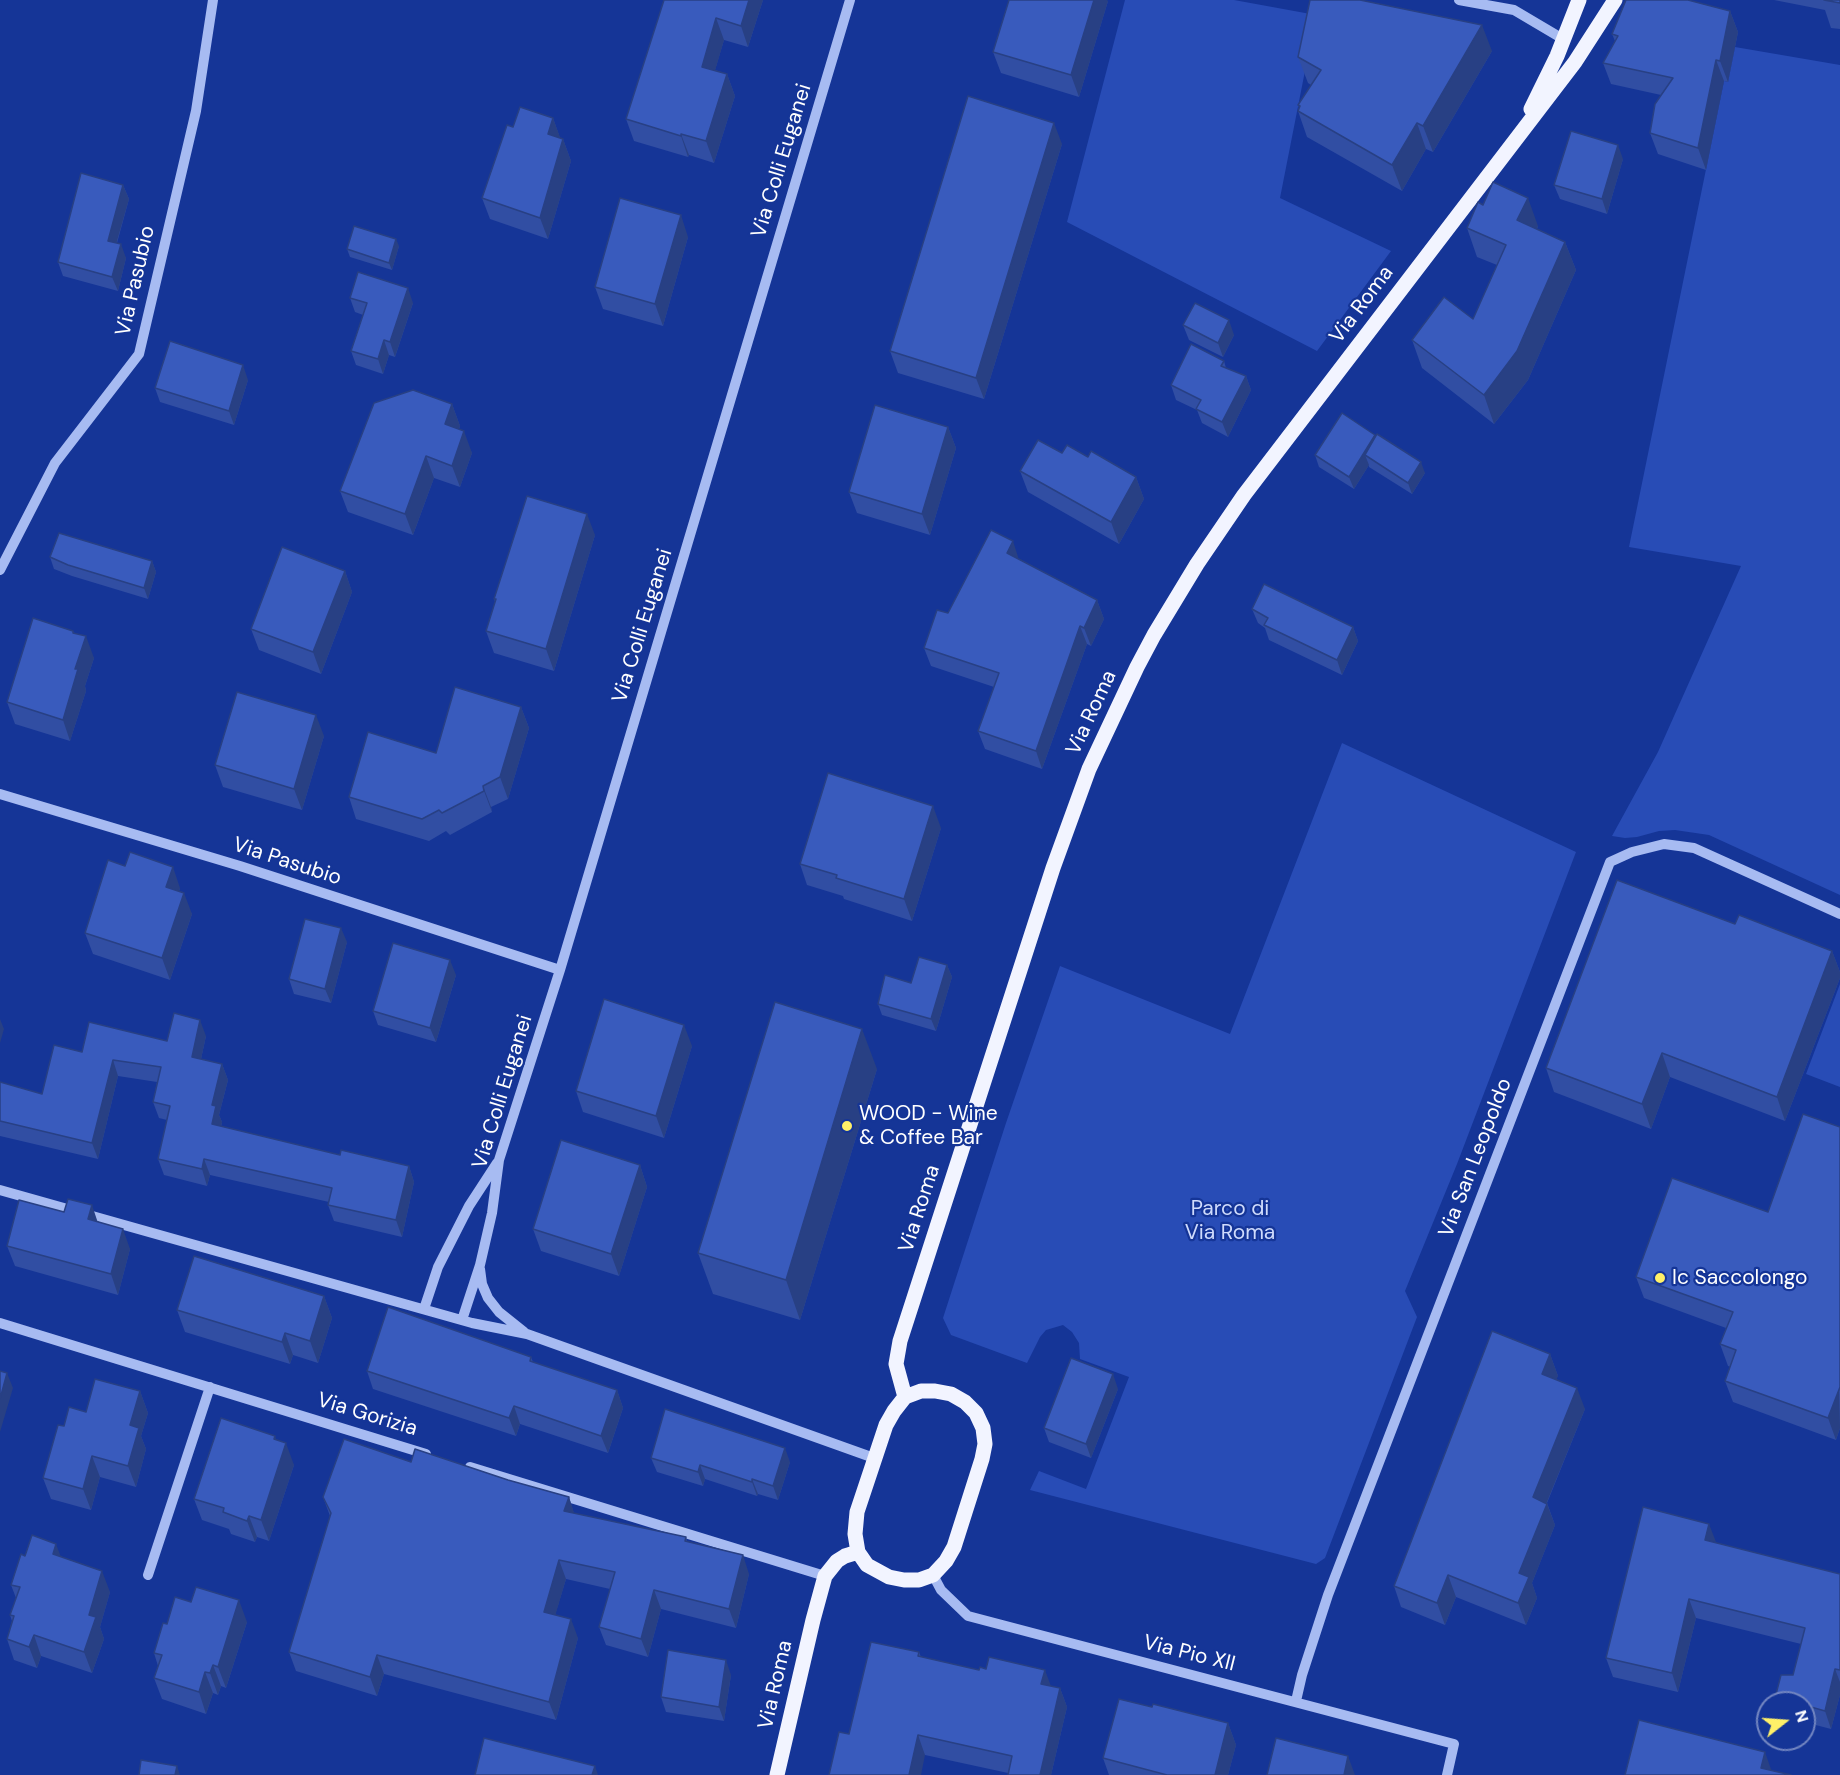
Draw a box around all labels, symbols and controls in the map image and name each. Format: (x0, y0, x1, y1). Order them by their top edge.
street label: Via Colli Euganei (747, 81, 817, 241)
street label: Via Pasubio (111, 223, 161, 339)
street label: Via Roma (1325, 261, 1399, 349)
street label: Via Colli Euganei (608, 546, 678, 706)
street label: Via Roma (1061, 667, 1123, 759)
street label: Via Pasubio (230, 833, 344, 891)
street label: Via Colli Euganei (468, 1012, 538, 1172)
street label: Via San Leopoldo (1434, 1075, 1518, 1241)
place label: WOOD - Wine & Coffee Bar (859, 1101, 998, 1151)
marker: WOOD - Wine & Coffee Bar (840, 1119, 854, 1133)
street label: Via Roma (894, 1162, 946, 1256)
park label: Parco di Via Roma (1185, 1196, 1275, 1246)
place label: Ic Saccolongo (1672, 1265, 1808, 1291)
marker: Ic Saccolongo (1653, 1271, 1667, 1285)
street label: Via Gorizia (314, 1388, 420, 1442)
street label: Via Pio XII (1140, 1630, 1238, 1678)
street label: Via Roma (754, 1638, 798, 1732)
north arrow (1756, 1691, 1816, 1751)
text: N (1790, 1708, 1814, 1725)

